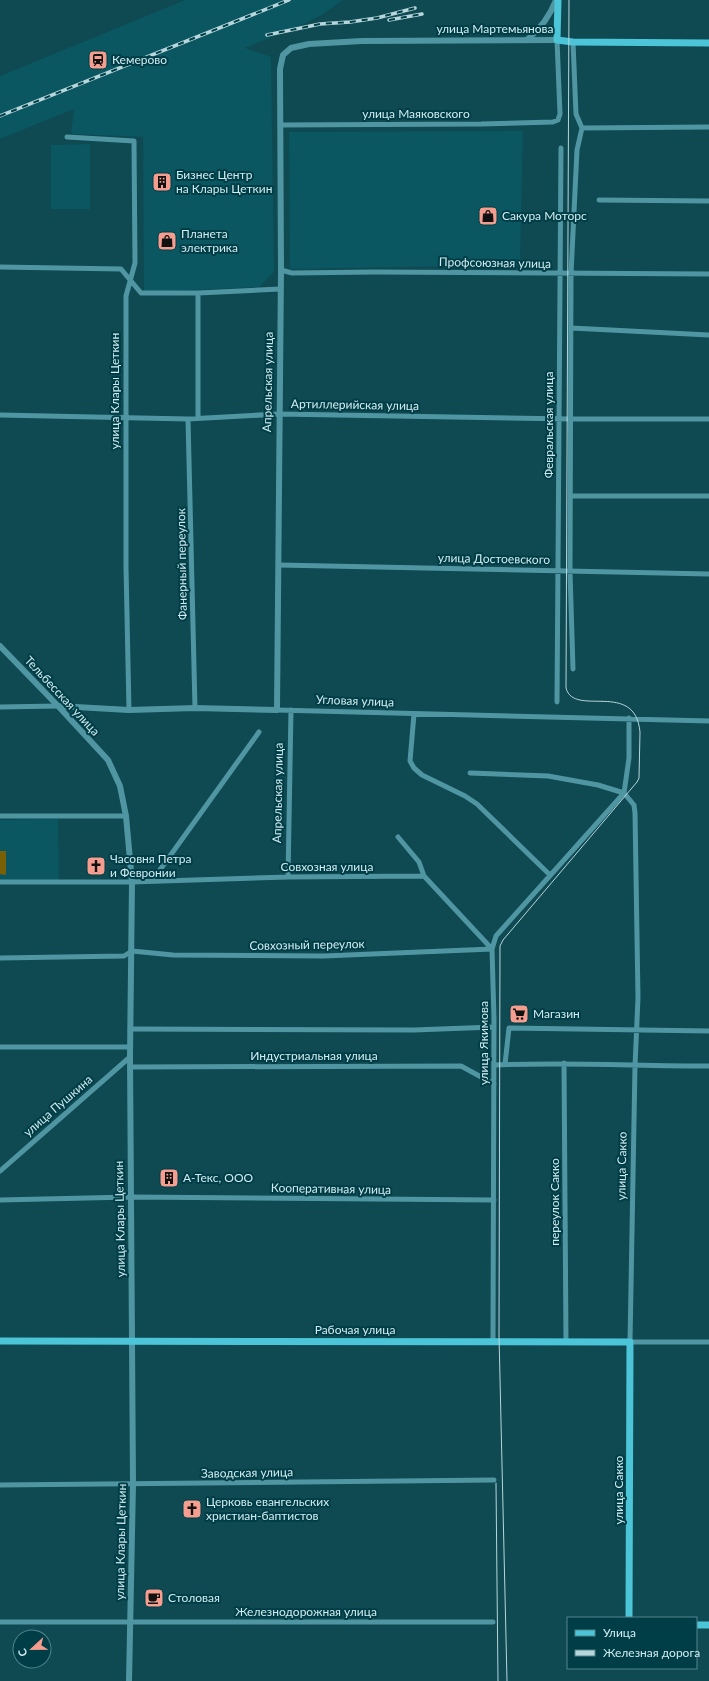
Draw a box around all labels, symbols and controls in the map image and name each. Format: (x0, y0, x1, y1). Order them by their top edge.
street label: улица Мартемьянова (436, 21, 554, 36)
station icon: Кемерово (87, 49, 109, 71)
place label: Кемерово (112, 52, 167, 67)
street label: улица Маяковского (362, 106, 470, 121)
place label: Бизнес Центр на Клары Цеткин (176, 167, 272, 196)
building icon: Бизнес Центр на Клары Цеткин (151, 171, 173, 193)
shop icon: Сакура Моторс (477, 205, 499, 227)
place label: Сакура Моторс (502, 208, 587, 223)
place label: Планета электрика (181, 226, 238, 255)
shop icon: Планета электрика (156, 230, 178, 252)
street label: Профсоюзная улица (439, 254, 551, 271)
street label: Апрельская улица (259, 332, 276, 432)
street label: улица Клары Цеткин (107, 333, 122, 449)
street label: Февральская улица (541, 372, 556, 478)
street label: Артиллерийская улица (291, 396, 419, 413)
street label: Фанерный переулок (173, 507, 190, 620)
street label: улица Достоевского (438, 550, 550, 567)
street label: Тельбесская улица (22, 653, 103, 739)
street label: Угловая улица (316, 692, 395, 709)
street label: Апрельская улица (269, 743, 286, 843)
place label: Часовня Петра и Февронии (110, 851, 192, 880)
church icon: Часовня Петра и Февронии (85, 855, 107, 877)
street label: Совхозная улица (281, 859, 373, 874)
street label: Совхозный переулок (249, 936, 366, 953)
street label: улица Якимова (476, 1001, 491, 1085)
supermarket icon: Магазин (508, 1003, 530, 1025)
place label: Магазин (533, 1006, 580, 1021)
street label: Индустриальная улица (250, 1048, 378, 1063)
street label: улица Пушкина (20, 1072, 95, 1140)
street label: улица Сакко (613, 1131, 630, 1201)
street label: переулок Сакко (547, 1158, 562, 1246)
street label: улица Клары Цеткин (111, 1161, 128, 1277)
building icon: А-Текс, ООО (158, 1167, 180, 1189)
place label: А-Текс, ООО (183, 1170, 253, 1185)
street label: Кооперативная улица (271, 1180, 391, 1197)
street label: Рабочая улица (315, 1322, 395, 1337)
street label: улица Сакко (611, 1455, 626, 1524)
street label: Заводская улица (201, 1464, 293, 1481)
street label: улица Клары Цеткин (112, 1484, 129, 1600)
place label: Церковь евангельских христиан-баптистов (206, 1494, 329, 1523)
church icon: Церковь евангельских христиан-баптистов (181, 1498, 203, 1520)
cafe icon: Столовая (143, 1587, 165, 1609)
place label: Столовая (168, 1590, 220, 1605)
street label: Железнодорожная улица (235, 1604, 377, 1619)
legend (567, 1617, 697, 1669)
text: Улица (603, 1625, 636, 1640)
north arrow (12, 1629, 52, 1669)
text: Железная дорога (603, 1645, 700, 1660)
text: С (15, 1646, 30, 1659)

